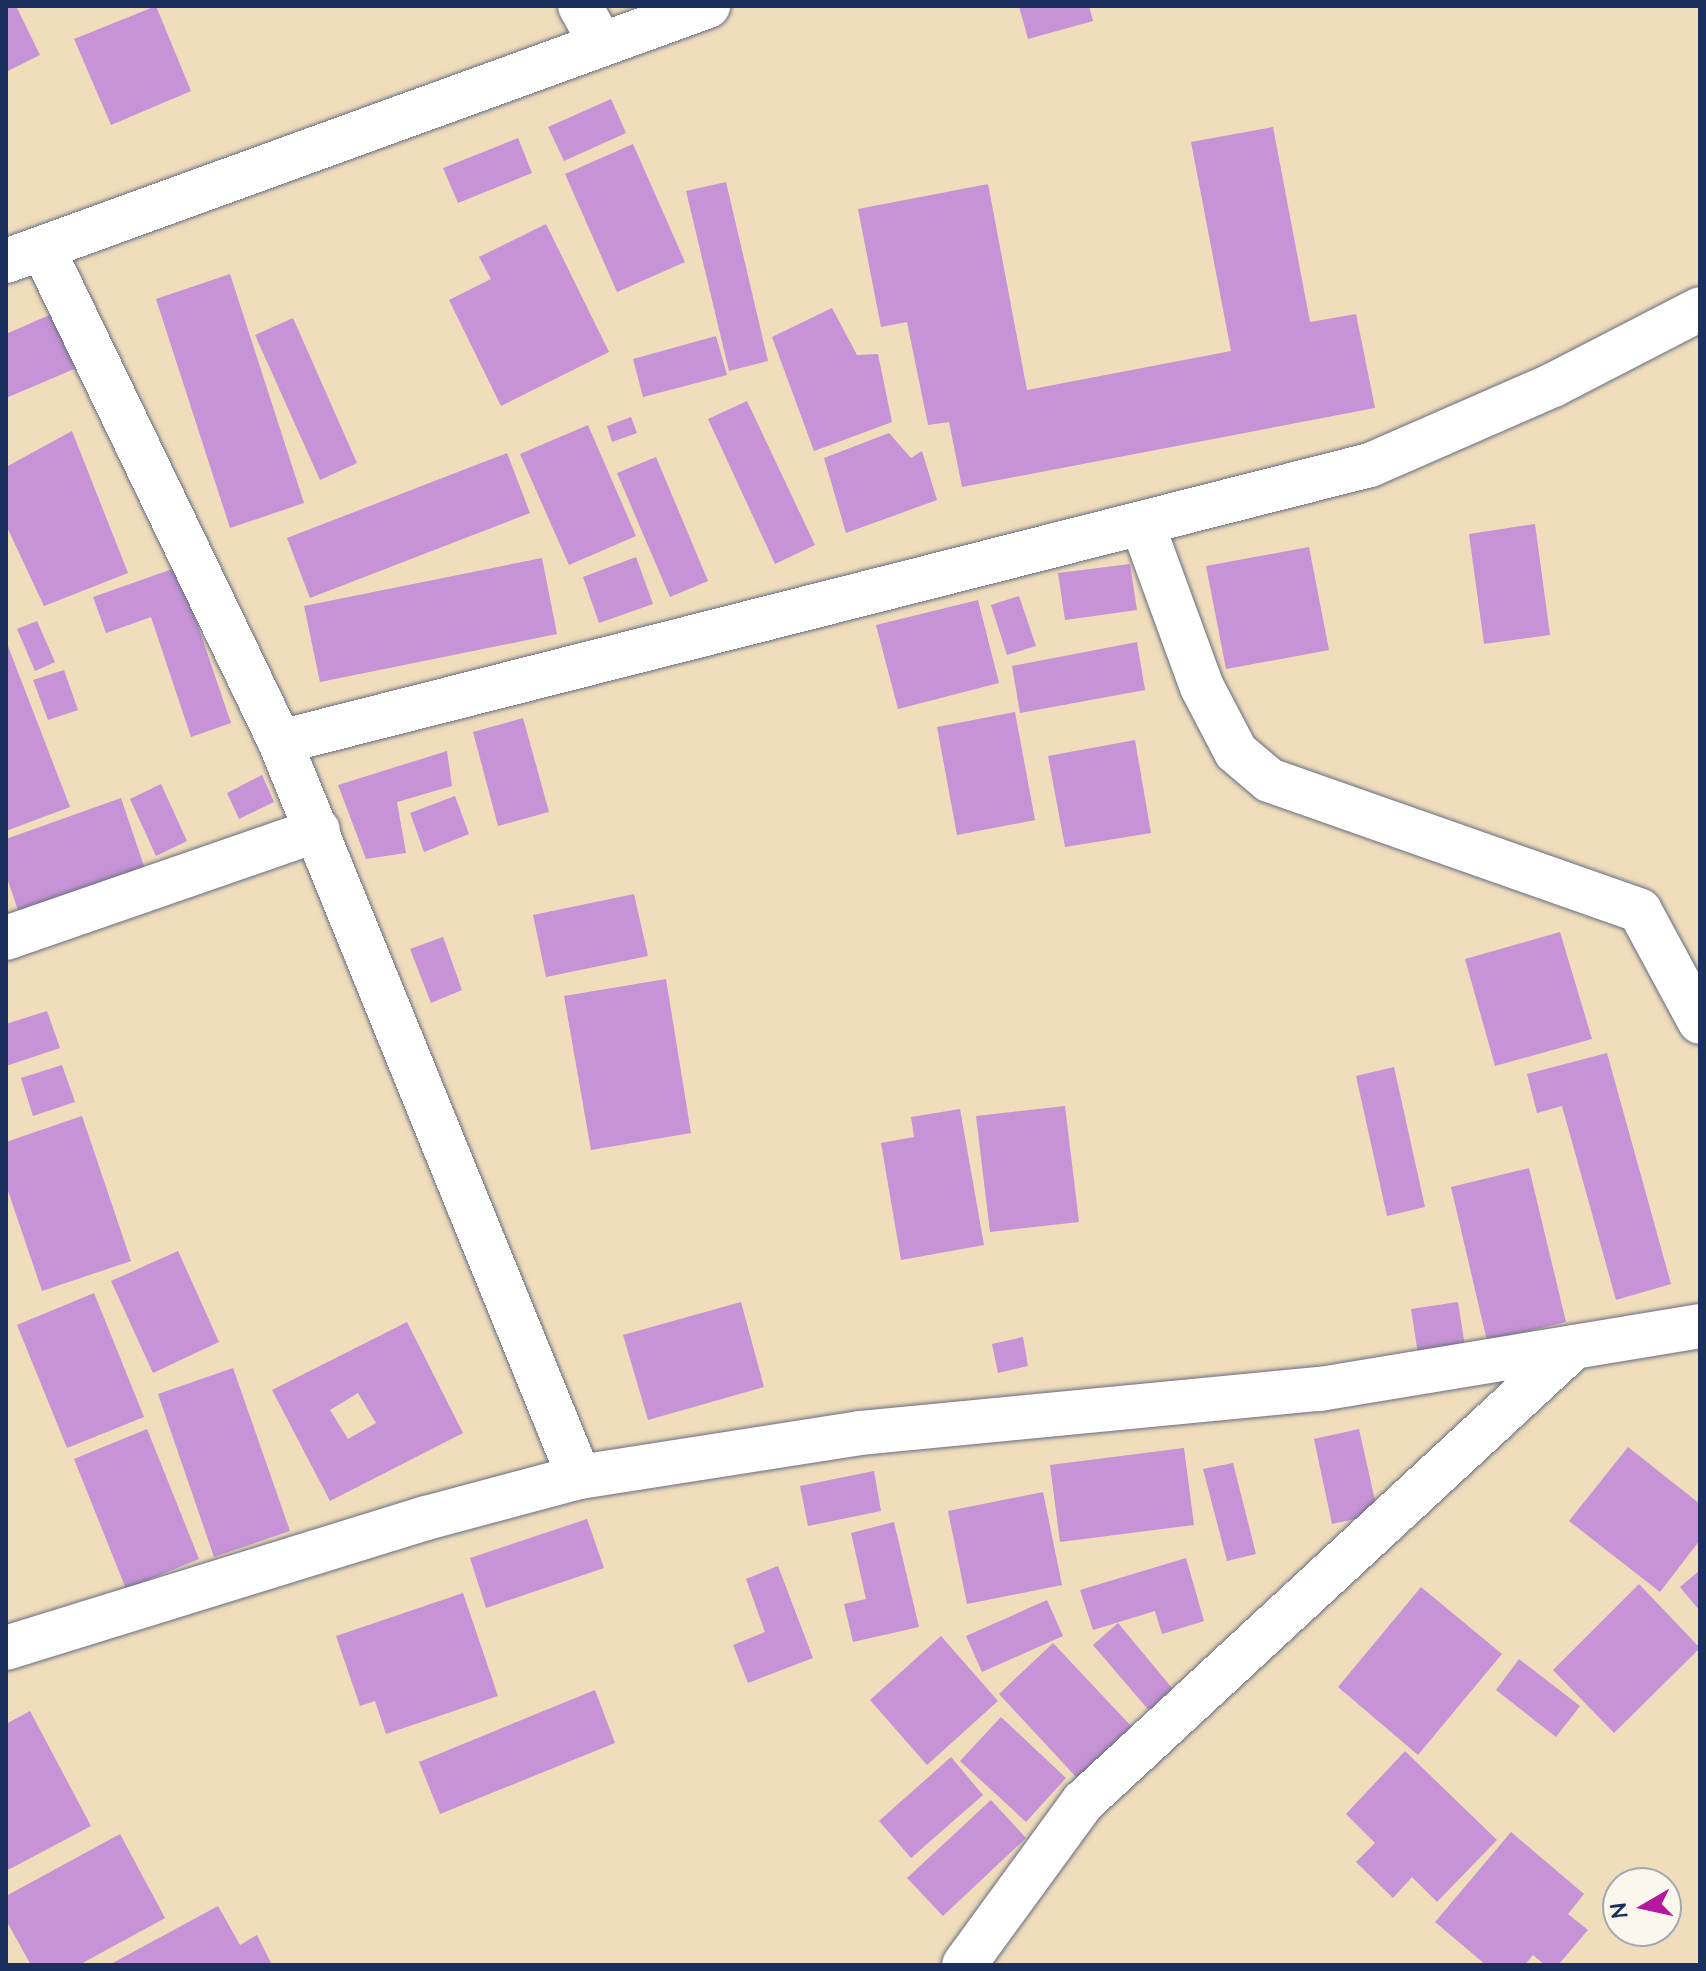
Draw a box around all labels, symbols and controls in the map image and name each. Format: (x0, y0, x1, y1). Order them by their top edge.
north arrow (1602, 1867, 1682, 1947)
text: N (1603, 1901, 1636, 1920)

